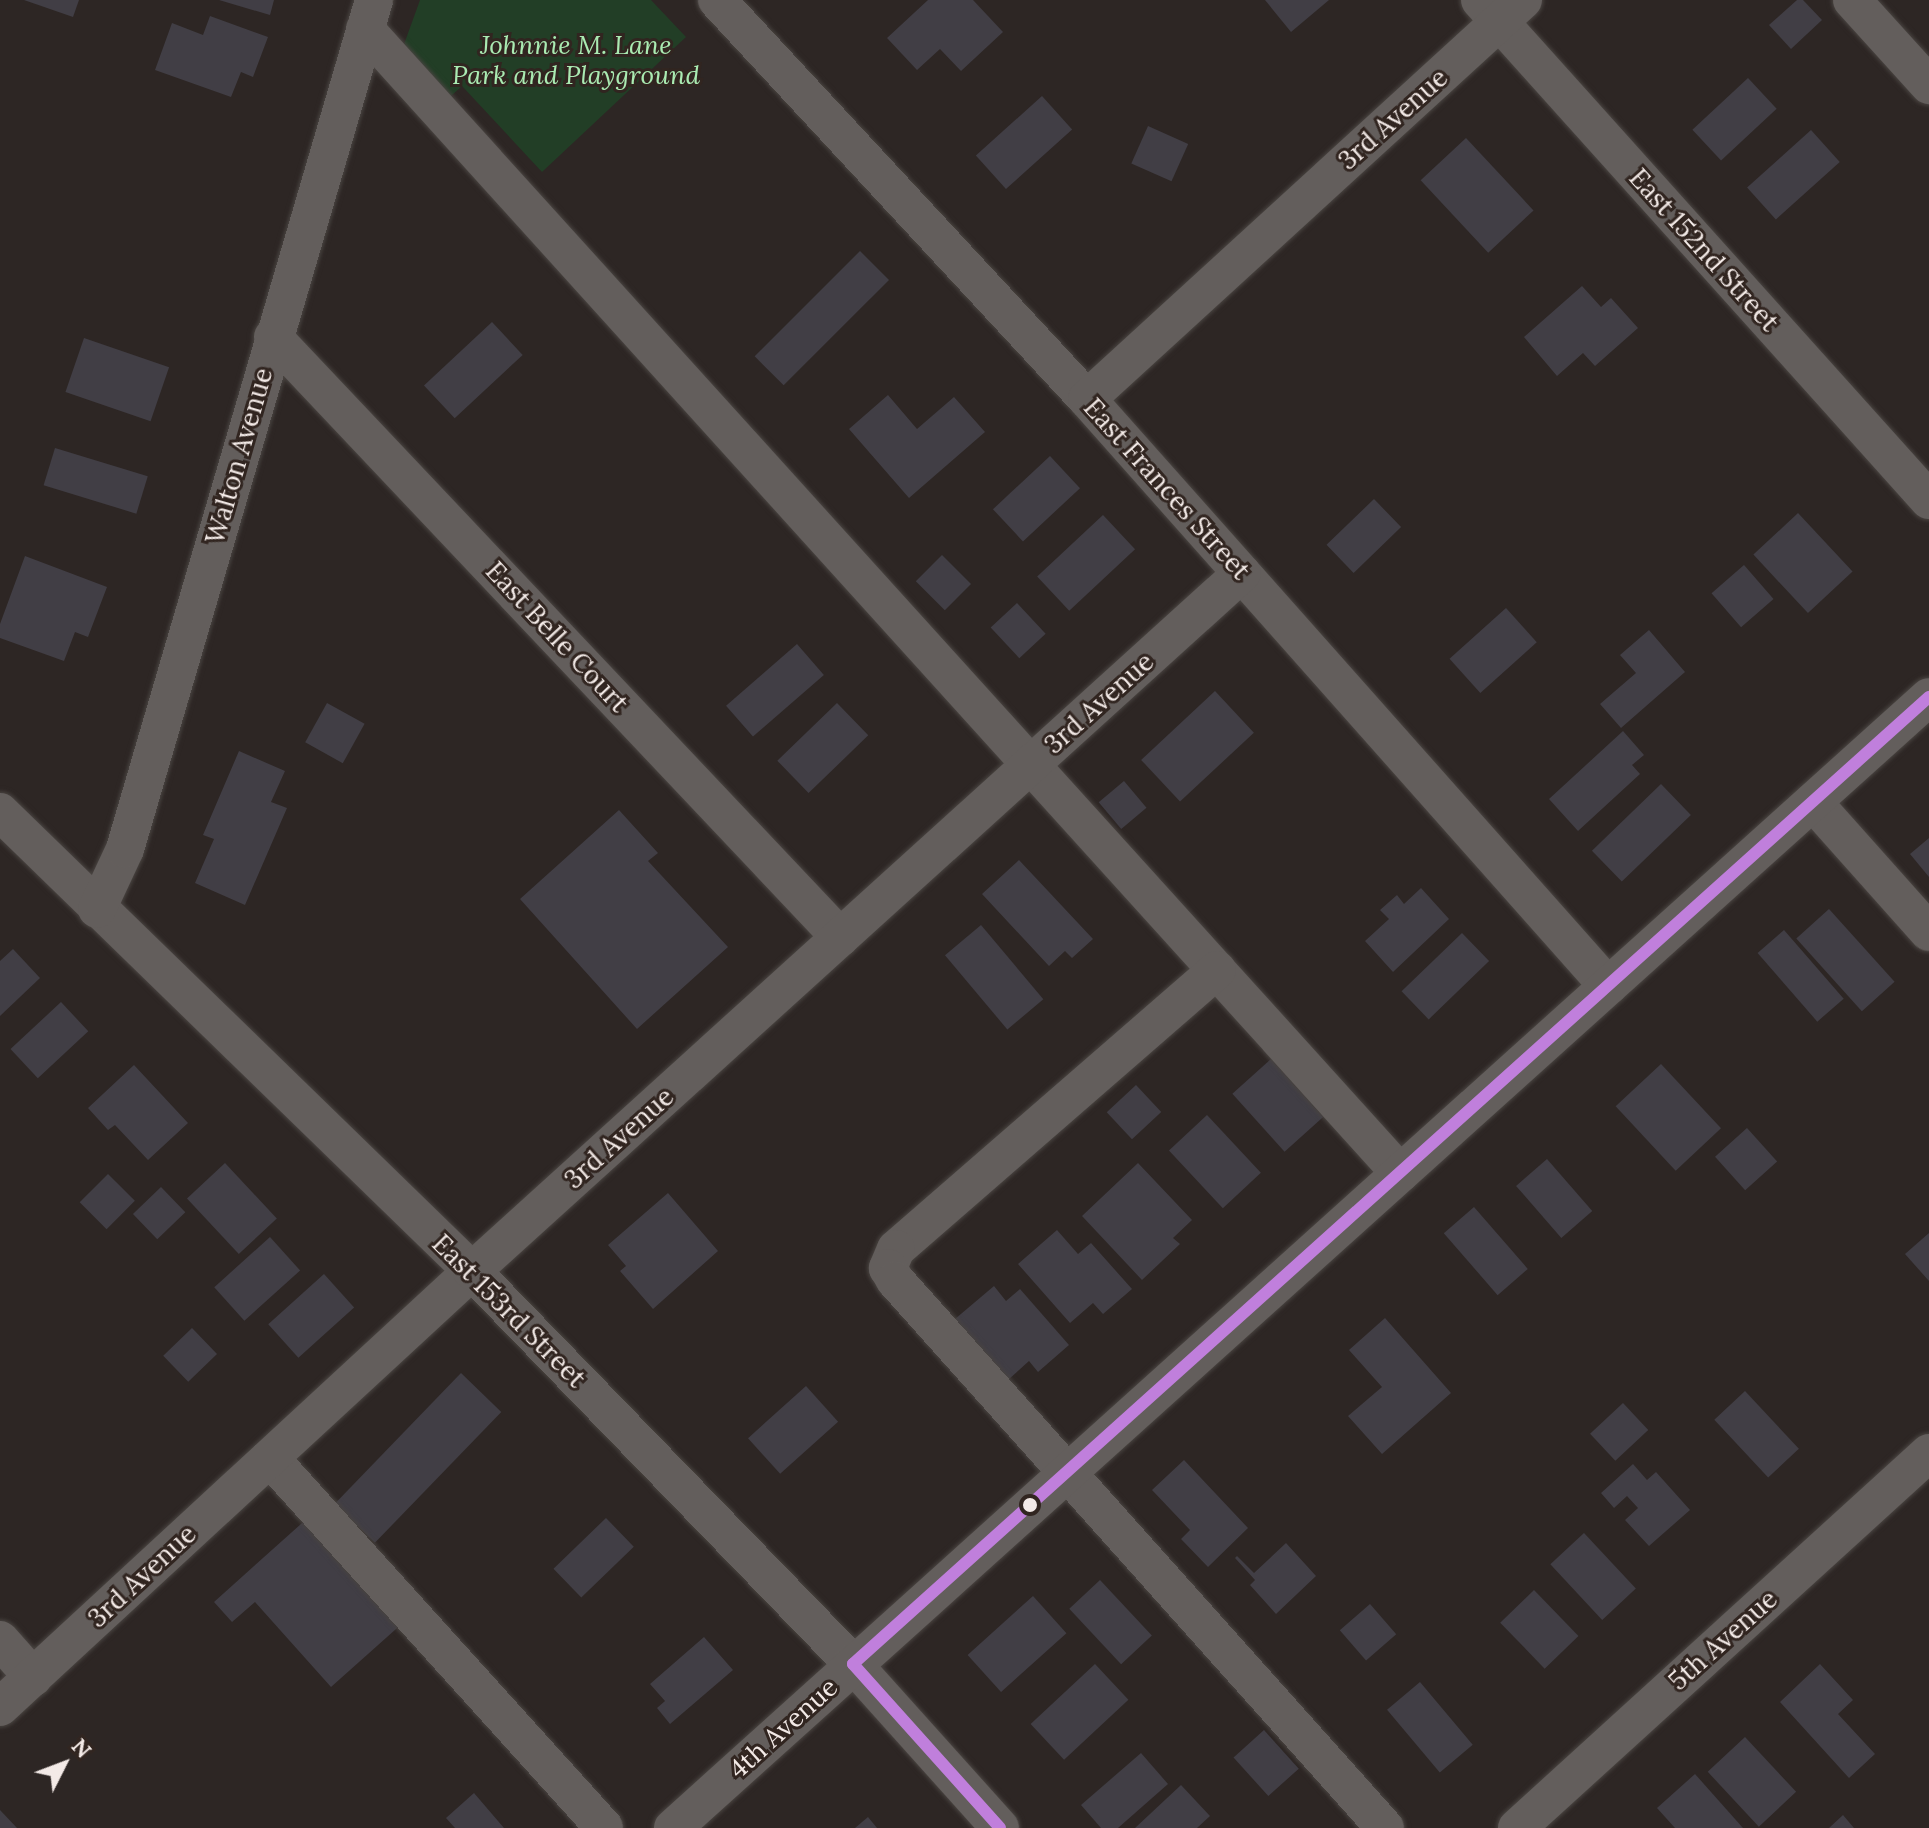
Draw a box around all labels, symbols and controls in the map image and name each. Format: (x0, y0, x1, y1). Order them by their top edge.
park label: Johnnie M. Lane Park and Playground (452, 29, 700, 90)
street label: 3rd Avenue (1332, 62, 1454, 176)
street label: East 152nd Street (1623, 162, 1785, 338)
street label: Walton Avenue (199, 364, 279, 548)
street label: East Frances Street (1077, 392, 1257, 586)
street label: East Belle Court (479, 555, 635, 719)
street label: 3rd Avenue (1038, 646, 1160, 760)
street label: 3rd Avenue (558, 1081, 680, 1195)
street label: East 153rd Street (426, 1228, 592, 1394)
unlabelled marker (1022, 1497, 1038, 1513)
street label: 3rd Avenue (82, 1518, 202, 1634)
street label: 5th Avenue (1662, 1583, 1784, 1697)
street label: 4th Avenue (722, 1671, 844, 1785)
north arrow (24, 1724, 104, 1804)
text: N (66, 1732, 98, 1764)

